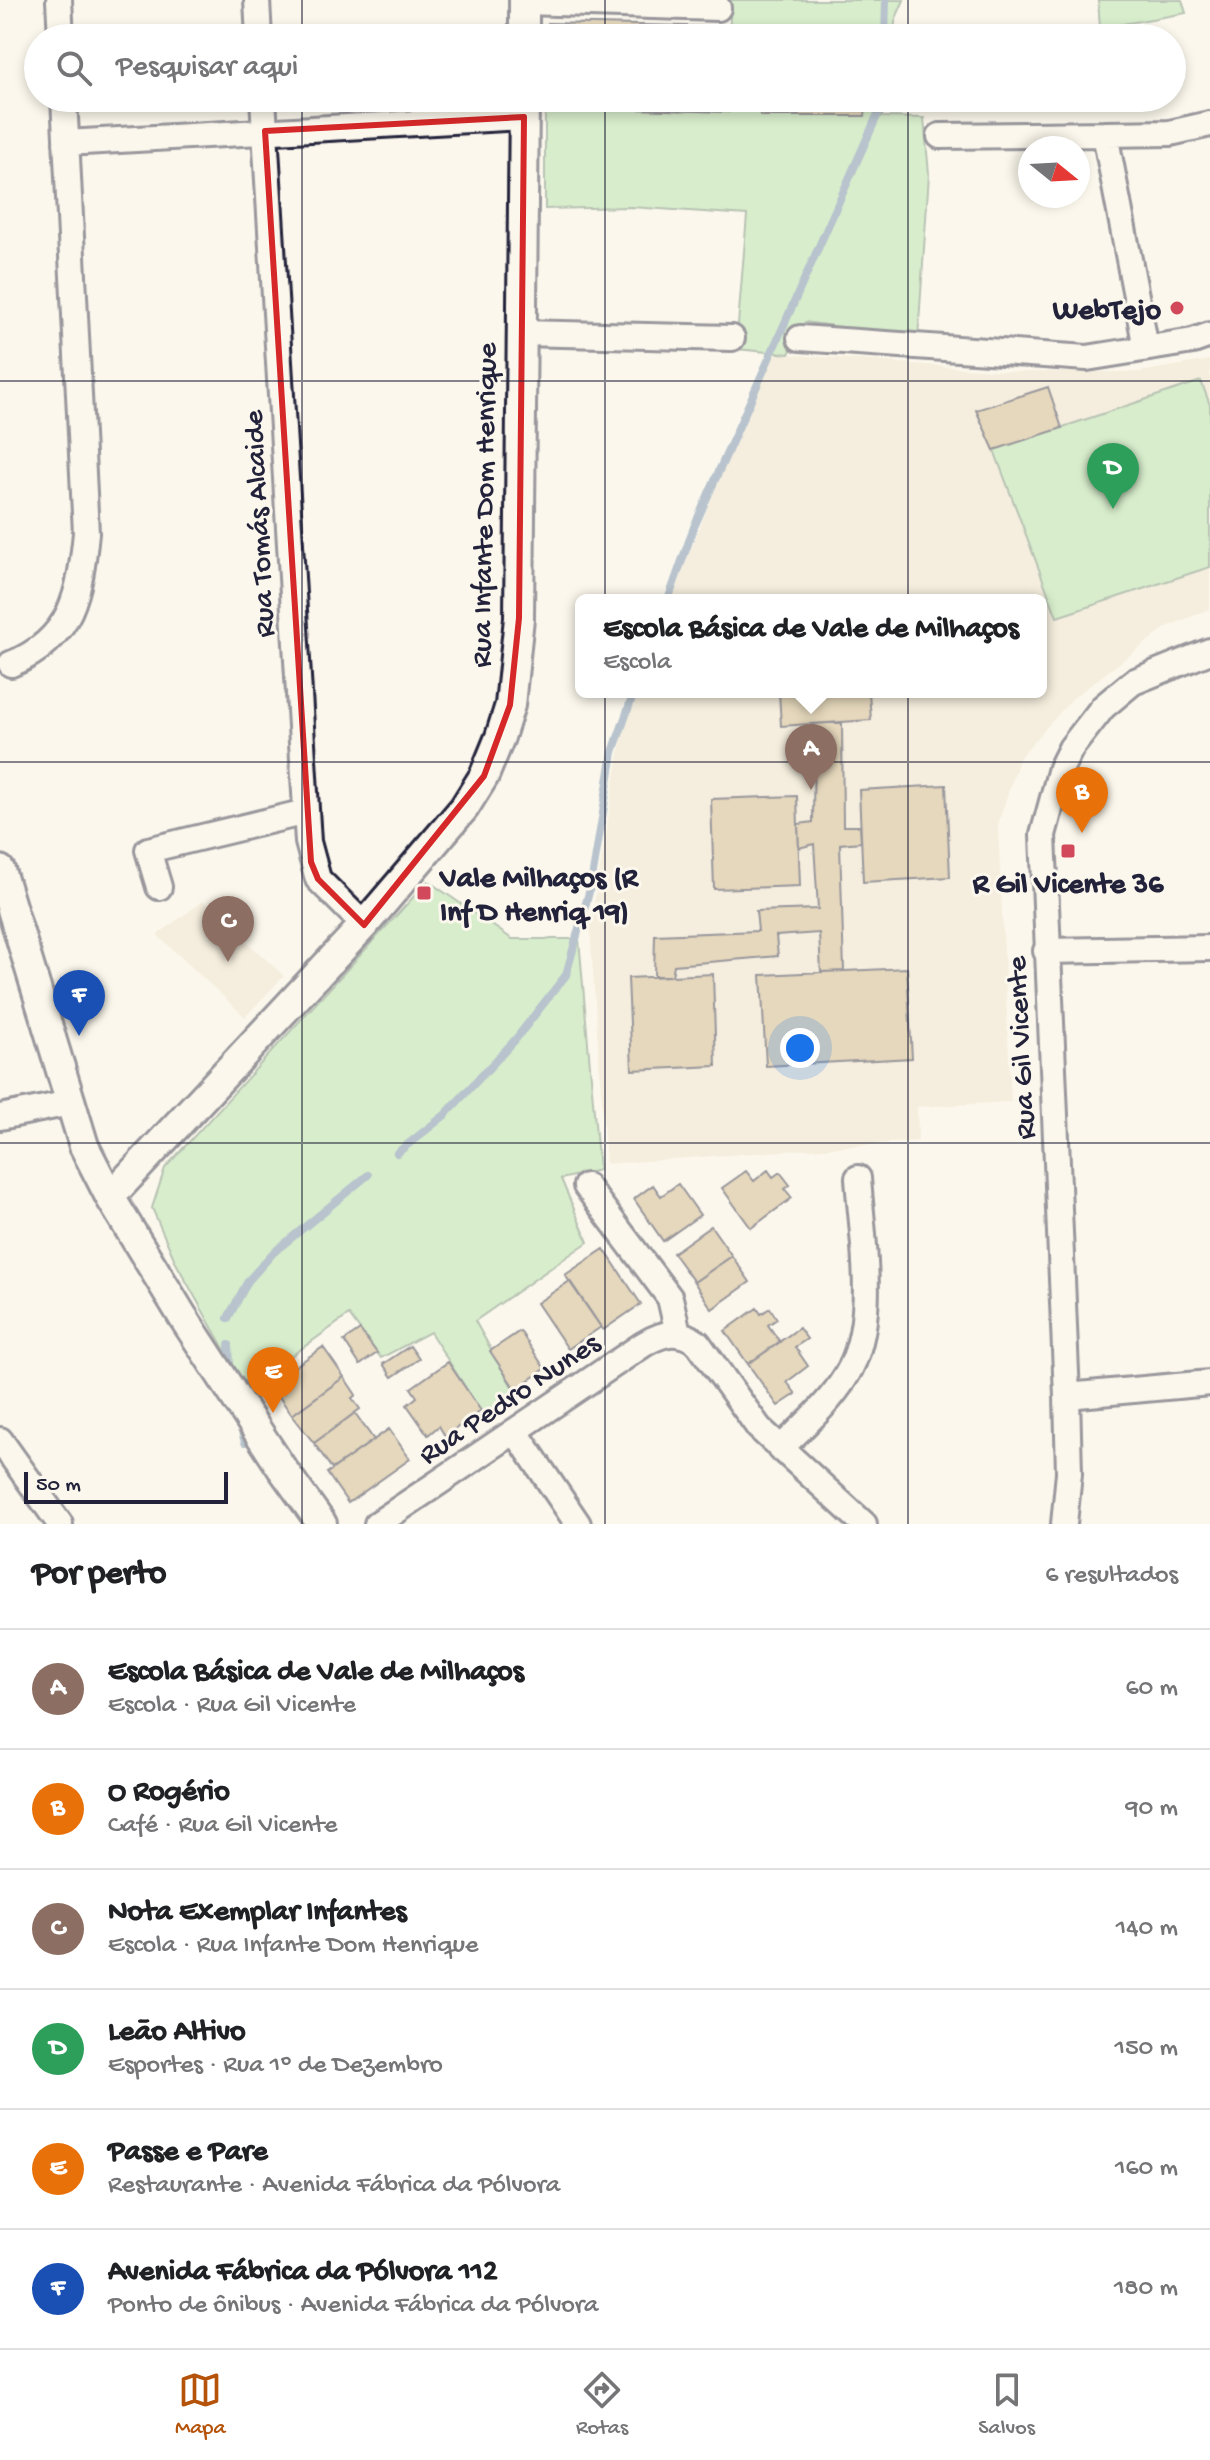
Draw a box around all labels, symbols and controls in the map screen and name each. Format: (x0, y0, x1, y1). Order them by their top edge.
search box (24, 24, 1186, 112)
icon: search (52, 46, 96, 90)
text: Pesquisar aqui (116, 51, 298, 86)
north arrow (1018, 136, 1090, 208)
place label: WebTejo (1052, 295, 1161, 330)
marker: WebTejo (1168, 299, 1186, 317)
street label: Rua Infante Dom Henrique (466, 342, 507, 668)
street label: Rua Tomás Alcaide (238, 409, 285, 638)
pin: D (1087, 443, 1139, 509)
popup (575, 594, 1047, 698)
text: Escola Básica de Vale de Milhaços (603, 613, 1019, 648)
text: Escola (603, 648, 671, 679)
pin: A (785, 724, 837, 790)
pin: B (1056, 767, 1108, 833)
marker: R Gil Vicente 36 (1059, 842, 1077, 860)
place label: Vale Milhaços (R Inf D Henriq 19) (438, 863, 640, 932)
place label: R Gil Vicente 36 (972, 869, 1164, 904)
marker: Vale Milhaços (R Inf D Henriq 19) (415, 884, 433, 902)
pin: C (202, 896, 254, 962)
street label: Rua Gil Vicente (1001, 955, 1046, 1140)
pin: F (53, 970, 105, 1036)
your location (780, 1028, 820, 1068)
street label: Rua Pedro Nunes (413, 1327, 609, 1474)
pin: E (247, 1347, 299, 1413)
scale bar (24, 1468, 228, 1504)
text: 50 m (36, 1473, 81, 1499)
text: Por perto (32, 1556, 166, 1596)
text: 6 resultados (1045, 1561, 1178, 1592)
text: Escola Básica de Vale de Milhaços (108, 1656, 524, 1691)
text: A (50, 1674, 66, 1705)
text: 60 m (1125, 1674, 1178, 1705)
text: Escola · Rua Gil Vicente (108, 1691, 356, 1722)
text: O Rogério (108, 1776, 230, 1811)
text: B (51, 1794, 65, 1825)
text: 90 m (1126, 1794, 1178, 1825)
text: Café · Rua Gil Vicente (108, 1811, 337, 1842)
text: Nota Exemplar Infantes (108, 1896, 407, 1931)
text: C (51, 1914, 65, 1945)
text: 140 m (1116, 1914, 1178, 1945)
text: Escola · Rua Infante Dom Henrique (108, 1931, 478, 1962)
text: Leão Altivo (108, 2016, 246, 2051)
text: D (50, 2034, 66, 2065)
text: 150 m (1114, 2034, 1178, 2065)
text: Esportes · Rua 1º de Dezembro (108, 2051, 443, 2082)
text: Passe e Pare (108, 2136, 268, 2171)
text: E (50, 2154, 66, 2185)
text: 160 m (1115, 2154, 1178, 2185)
text: Restaurante · Avenida Fábrica da Pólvora (108, 2171, 560, 2202)
text: Avenida Fábrica da Pólvora 112 (108, 2256, 498, 2291)
text: F (51, 2274, 65, 2305)
text: 180 m (1114, 2274, 1178, 2305)
text: Ponto de ônibus · Avenida Fábrica da Pólvora (108, 2291, 599, 2322)
tab: Mapa (175, 2368, 226, 2442)
tab: Rotas (576, 2368, 628, 2442)
tab: Salvos (978, 2368, 1035, 2442)

